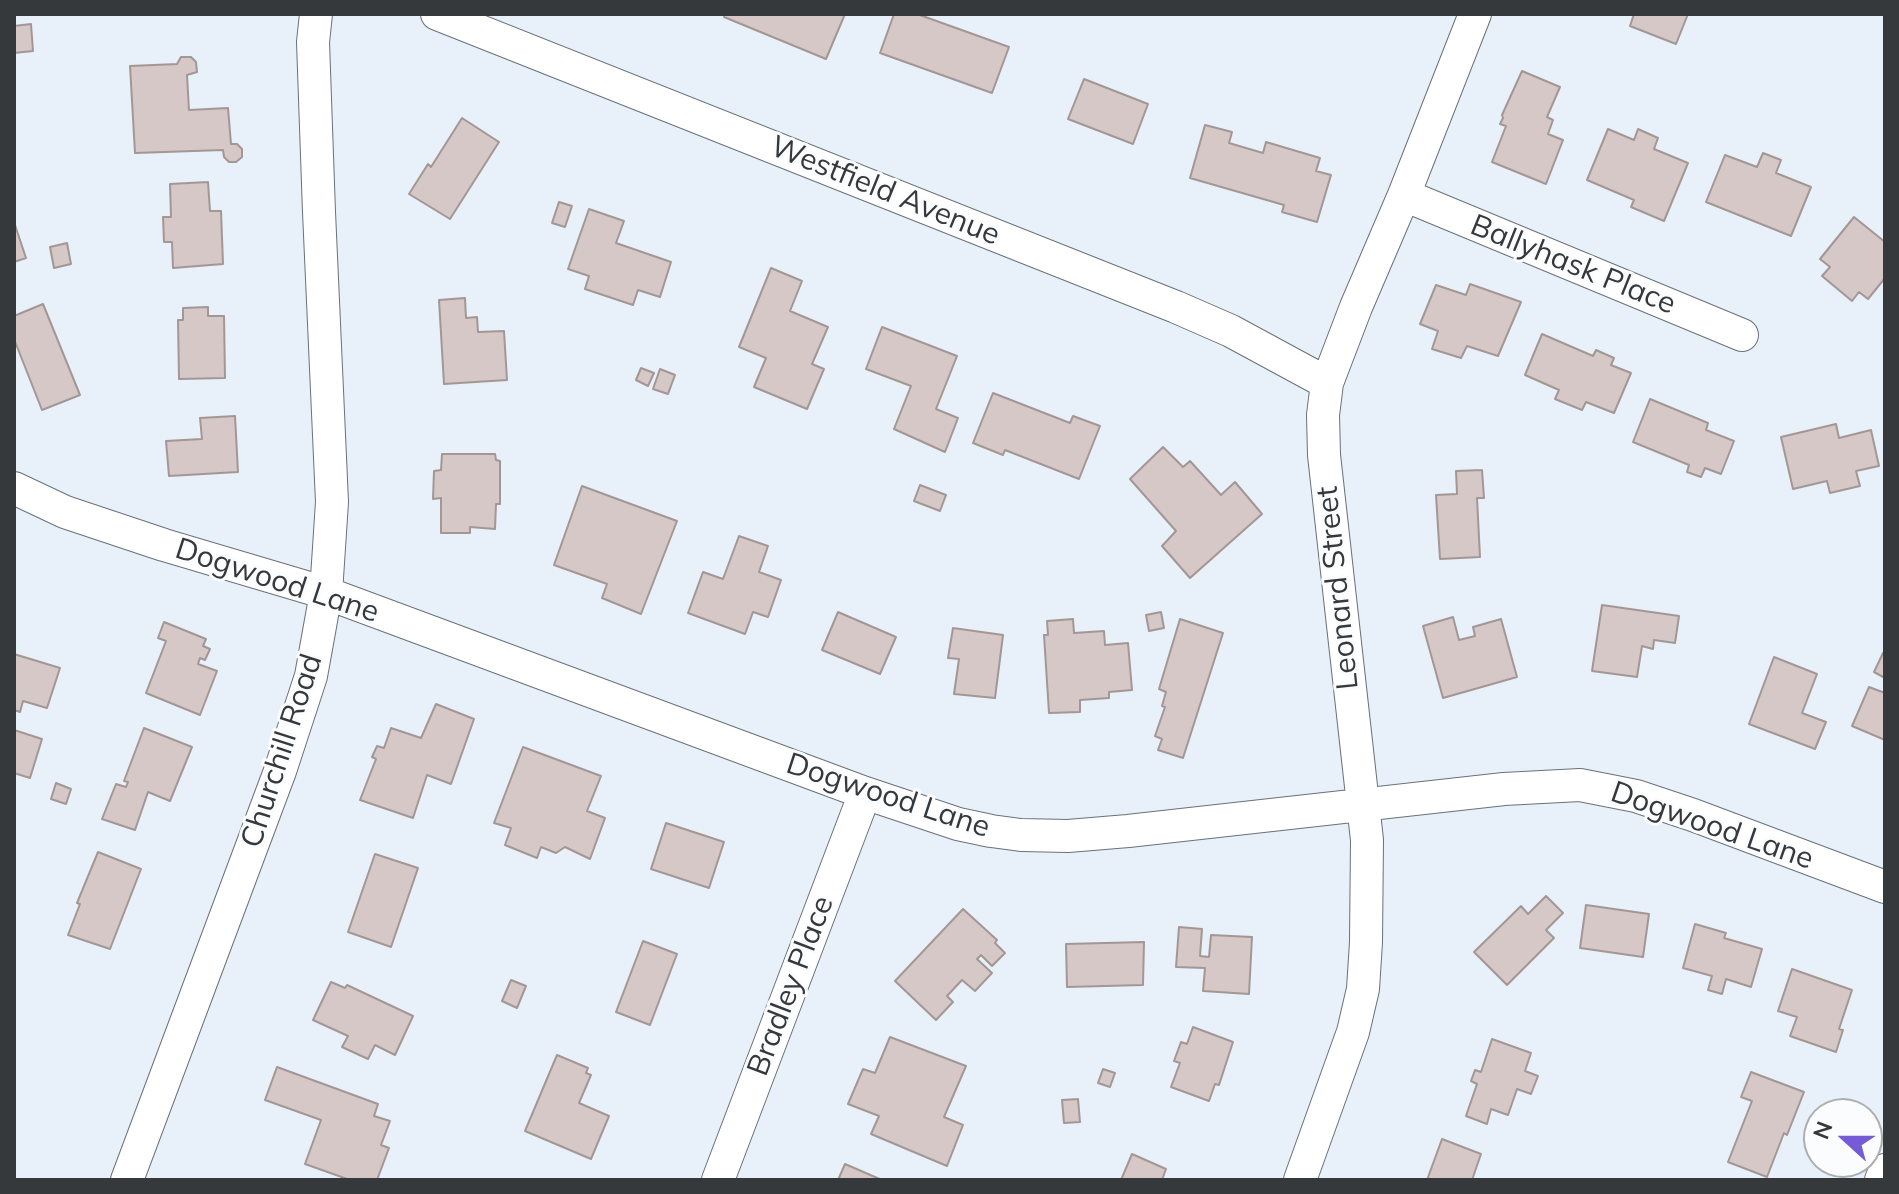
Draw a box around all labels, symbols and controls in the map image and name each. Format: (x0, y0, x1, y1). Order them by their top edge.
street label: Westfield Avenue (765, 129, 1005, 253)
street label: Ballyhask Place (1465, 207, 1681, 323)
street label: Leonard Street (1309, 484, 1367, 692)
street label: Dogwood Lane (171, 531, 383, 631)
street label: Churchill Road (234, 650, 330, 852)
street label: Dogwood Lane (782, 746, 994, 846)
street label: Dogwood Lane (1606, 774, 1818, 878)
street label: Bradley Place (740, 891, 842, 1081)
north arrow (1803, 1098, 1883, 1178)
text: N (1806, 1117, 1839, 1143)

